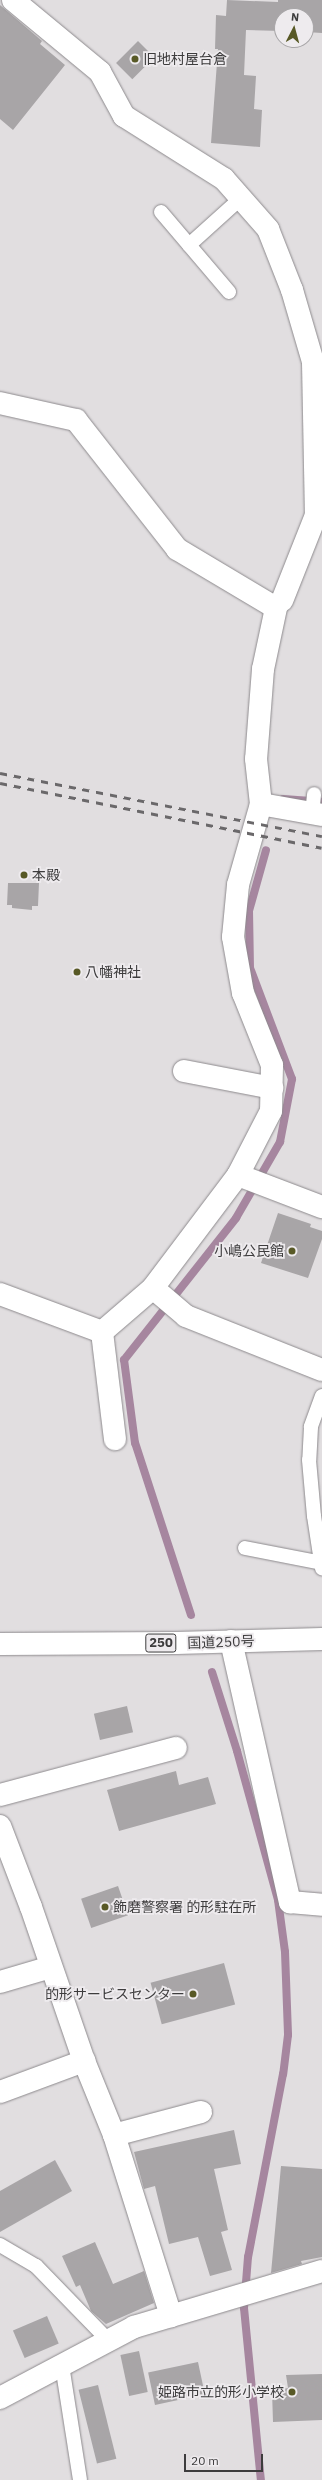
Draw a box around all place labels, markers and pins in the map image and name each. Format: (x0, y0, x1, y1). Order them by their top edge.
place label: 旧地村屋台倉 (143, 51, 227, 67)
marker: 旧地村屋台倉 (130, 54, 140, 64)
place label: 本殿 (32, 867, 60, 883)
marker: 本殿 (19, 870, 29, 880)
place label: 八幡神社 (85, 964, 141, 980)
marker: 八幡神社 (72, 967, 82, 977)
place label: 小嶋公民館 (214, 1243, 284, 1259)
marker: 小嶋公民館 (287, 1246, 297, 1256)
place label: 飾磨警察署 的形駐在所 (113, 1899, 256, 1915)
marker: 飾磨警察署 的形駐在所 (100, 1902, 110, 1912)
place label: 的形サービスセンター (45, 1986, 185, 2002)
marker: 的形サービスセンター (188, 1989, 198, 1999)
place label: 姫路市立的形小学校 (158, 2384, 284, 2400)
marker: 姫路市立的形小学校 (287, 2387, 297, 2397)

